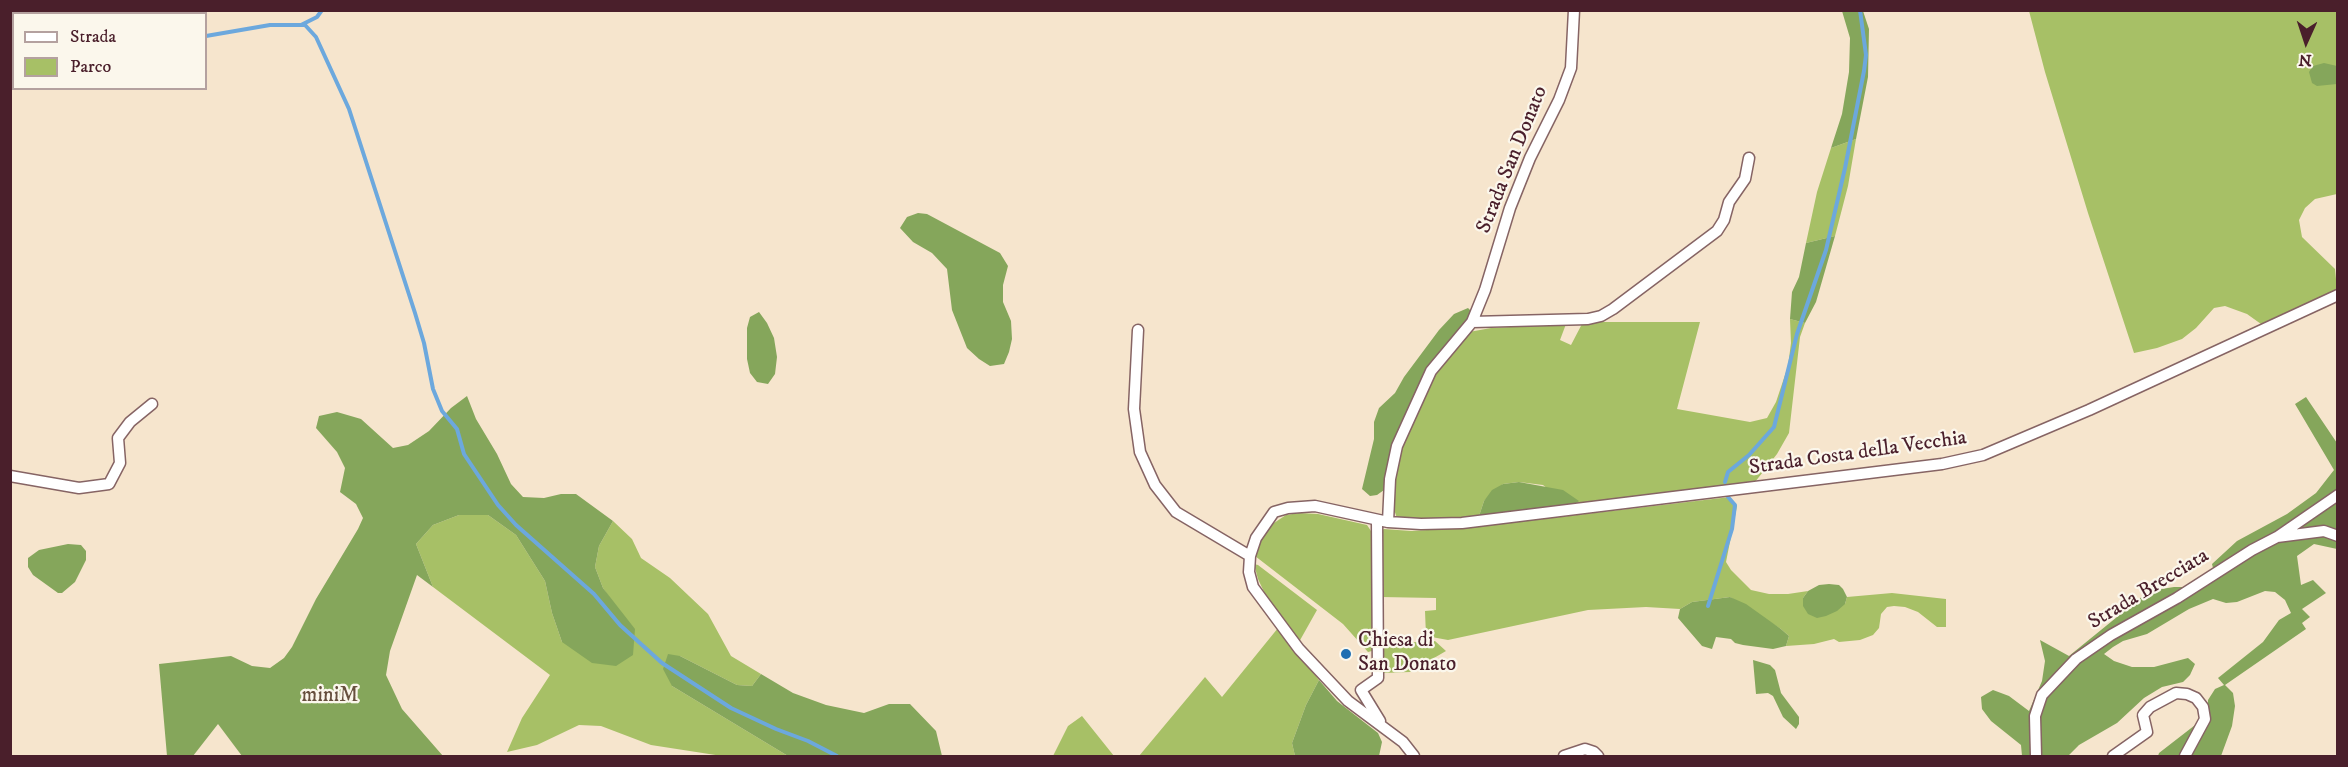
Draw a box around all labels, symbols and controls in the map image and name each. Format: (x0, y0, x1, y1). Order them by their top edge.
legend (12, 12, 207, 90)
north arrow (2276, 12, 2336, 72)
text: Strada (70, 26, 116, 48)
text: N (2298, 50, 2312, 70)
text: Parco (70, 56, 111, 78)
street label: Strada San Donato (1472, 83, 1554, 237)
street label: Strada Costa della Vecchia (1748, 426, 1968, 482)
street label: Strada Brecciata (2084, 544, 2214, 636)
place label: Chiesa di San Donato (1358, 629, 1456, 679)
marker: Chiesa di San Donato (1339, 647, 1353, 661)
park label: miniM (302, 684, 358, 710)

